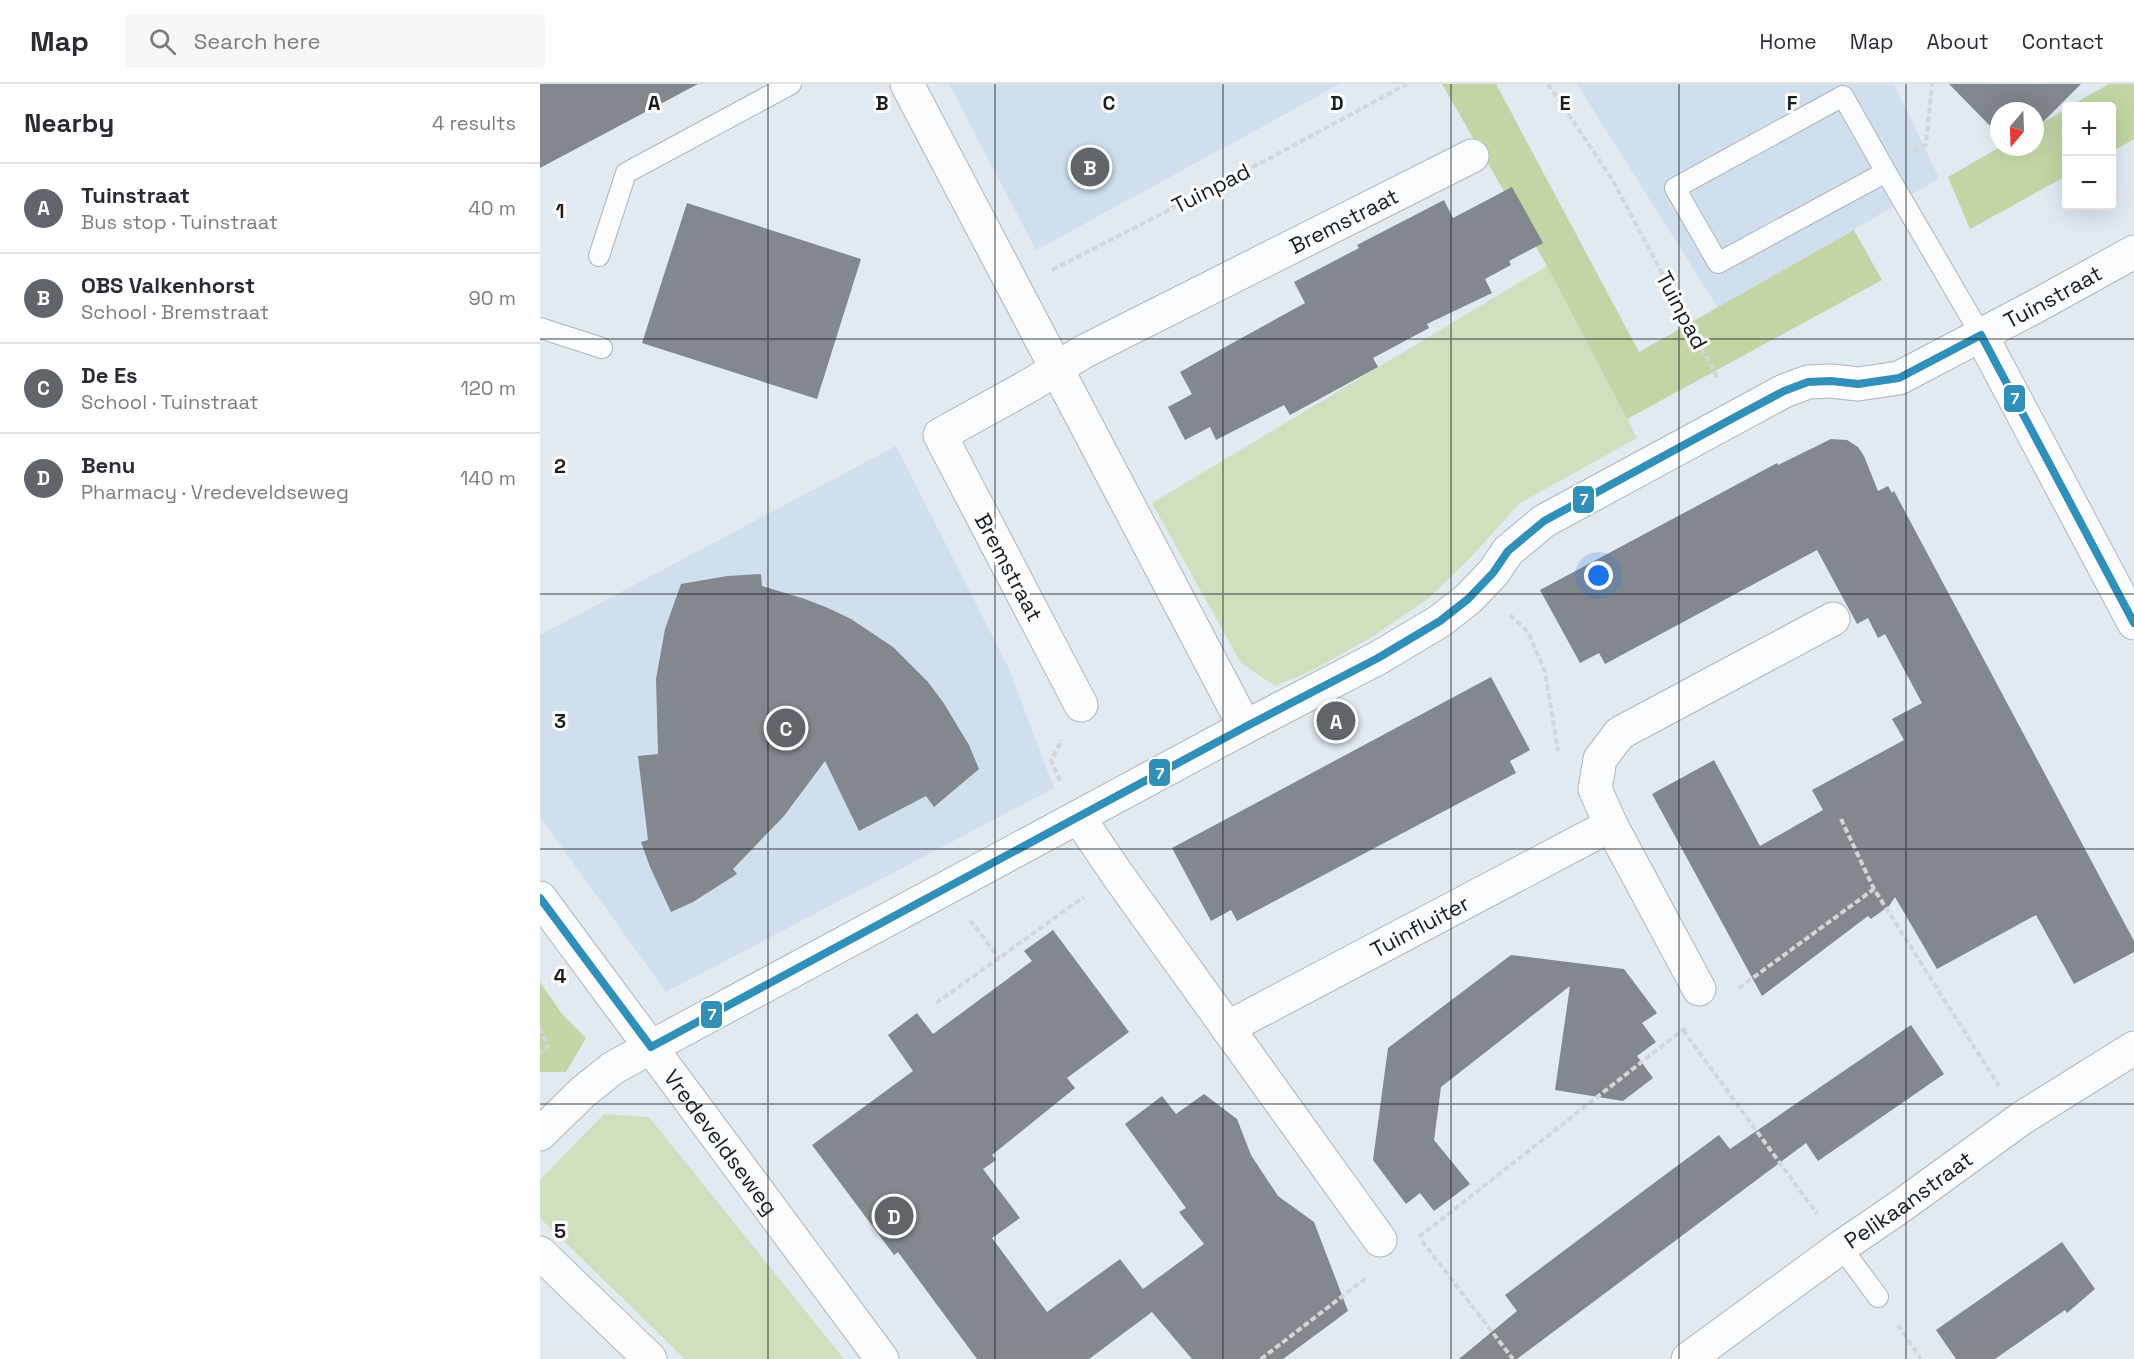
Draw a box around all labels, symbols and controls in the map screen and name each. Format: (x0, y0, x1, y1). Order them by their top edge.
search box (125, 14, 545, 68)
text: Map (30, 23, 89, 59)
icon: search (146, 25, 179, 58)
text: Search here (194, 27, 321, 55)
text: Home (1759, 28, 1817, 55)
text: Map (1850, 28, 1894, 55)
text: About (1927, 28, 1989, 55)
text: Contact (2022, 28, 2104, 55)
text: A (648, 90, 661, 116)
text: B (875, 90, 889, 116)
text: C (1103, 90, 1116, 116)
text: D (1330, 90, 1344, 116)
text: E (1559, 90, 1571, 116)
text: F (1787, 90, 1798, 116)
north arrow (1990, 102, 2044, 156)
map controls (2062, 102, 2116, 210)
button: + (2062, 102, 2116, 156)
text: Nearby (24, 106, 114, 140)
text: 4 results (432, 110, 516, 136)
pin: B (1070, 144, 1110, 190)
street label: Tuinpad (1167, 156, 1255, 220)
button: − (2062, 156, 2116, 210)
text: Tuinstraat (81, 181, 190, 209)
street label: Bremstraat (1285, 181, 1403, 260)
text: A (37, 195, 50, 221)
text: 40 m (468, 195, 516, 221)
text: 1 (555, 198, 565, 224)
text: Bus stop · Tuinstraat (81, 209, 278, 235)
street label: Tuinstraat (1999, 259, 2107, 335)
street label: Tuinpad (1650, 266, 1714, 354)
text: OBS Valkenhorst (81, 271, 255, 299)
text: B (37, 285, 50, 311)
text: 90 m (469, 285, 516, 311)
text: School · Bremstraat (81, 299, 269, 325)
text: De Es (81, 361, 138, 389)
text: C (37, 375, 50, 401)
text: 120 m (460, 375, 516, 401)
line badge: 7 (2003, 384, 2026, 413)
text: 7 (2011, 388, 2020, 409)
text: School · Tuinstraat (81, 389, 259, 415)
text: Benu (81, 451, 135, 479)
text: 2 (554, 453, 566, 479)
text: D (37, 465, 50, 491)
text: 140 m (460, 465, 516, 491)
text: Pharmacy · Vredeveldseweg (81, 479, 349, 505)
line badge: 7 (1572, 485, 1595, 514)
text: 7 (1580, 489, 1589, 510)
street label: Bremstraat (969, 508, 1049, 626)
your location (1584, 561, 1613, 590)
pin: A (1316, 698, 1356, 744)
pin: C (766, 706, 806, 750)
text: 3 (554, 708, 566, 734)
line badge: 7 (1148, 758, 1171, 787)
text: 7 (1156, 763, 1165, 784)
street label: Tuinfluiter (1366, 889, 1474, 964)
text: 4 (554, 963, 567, 989)
line badge: 7 (700, 1000, 723, 1029)
text: 7 (708, 1004, 717, 1025)
street label: Vredeveldseweg (658, 1064, 784, 1220)
street label: Pelikaanstraat (1839, 1144, 1978, 1255)
pin: D (874, 1194, 914, 1238)
text: 5 (554, 1218, 566, 1244)

